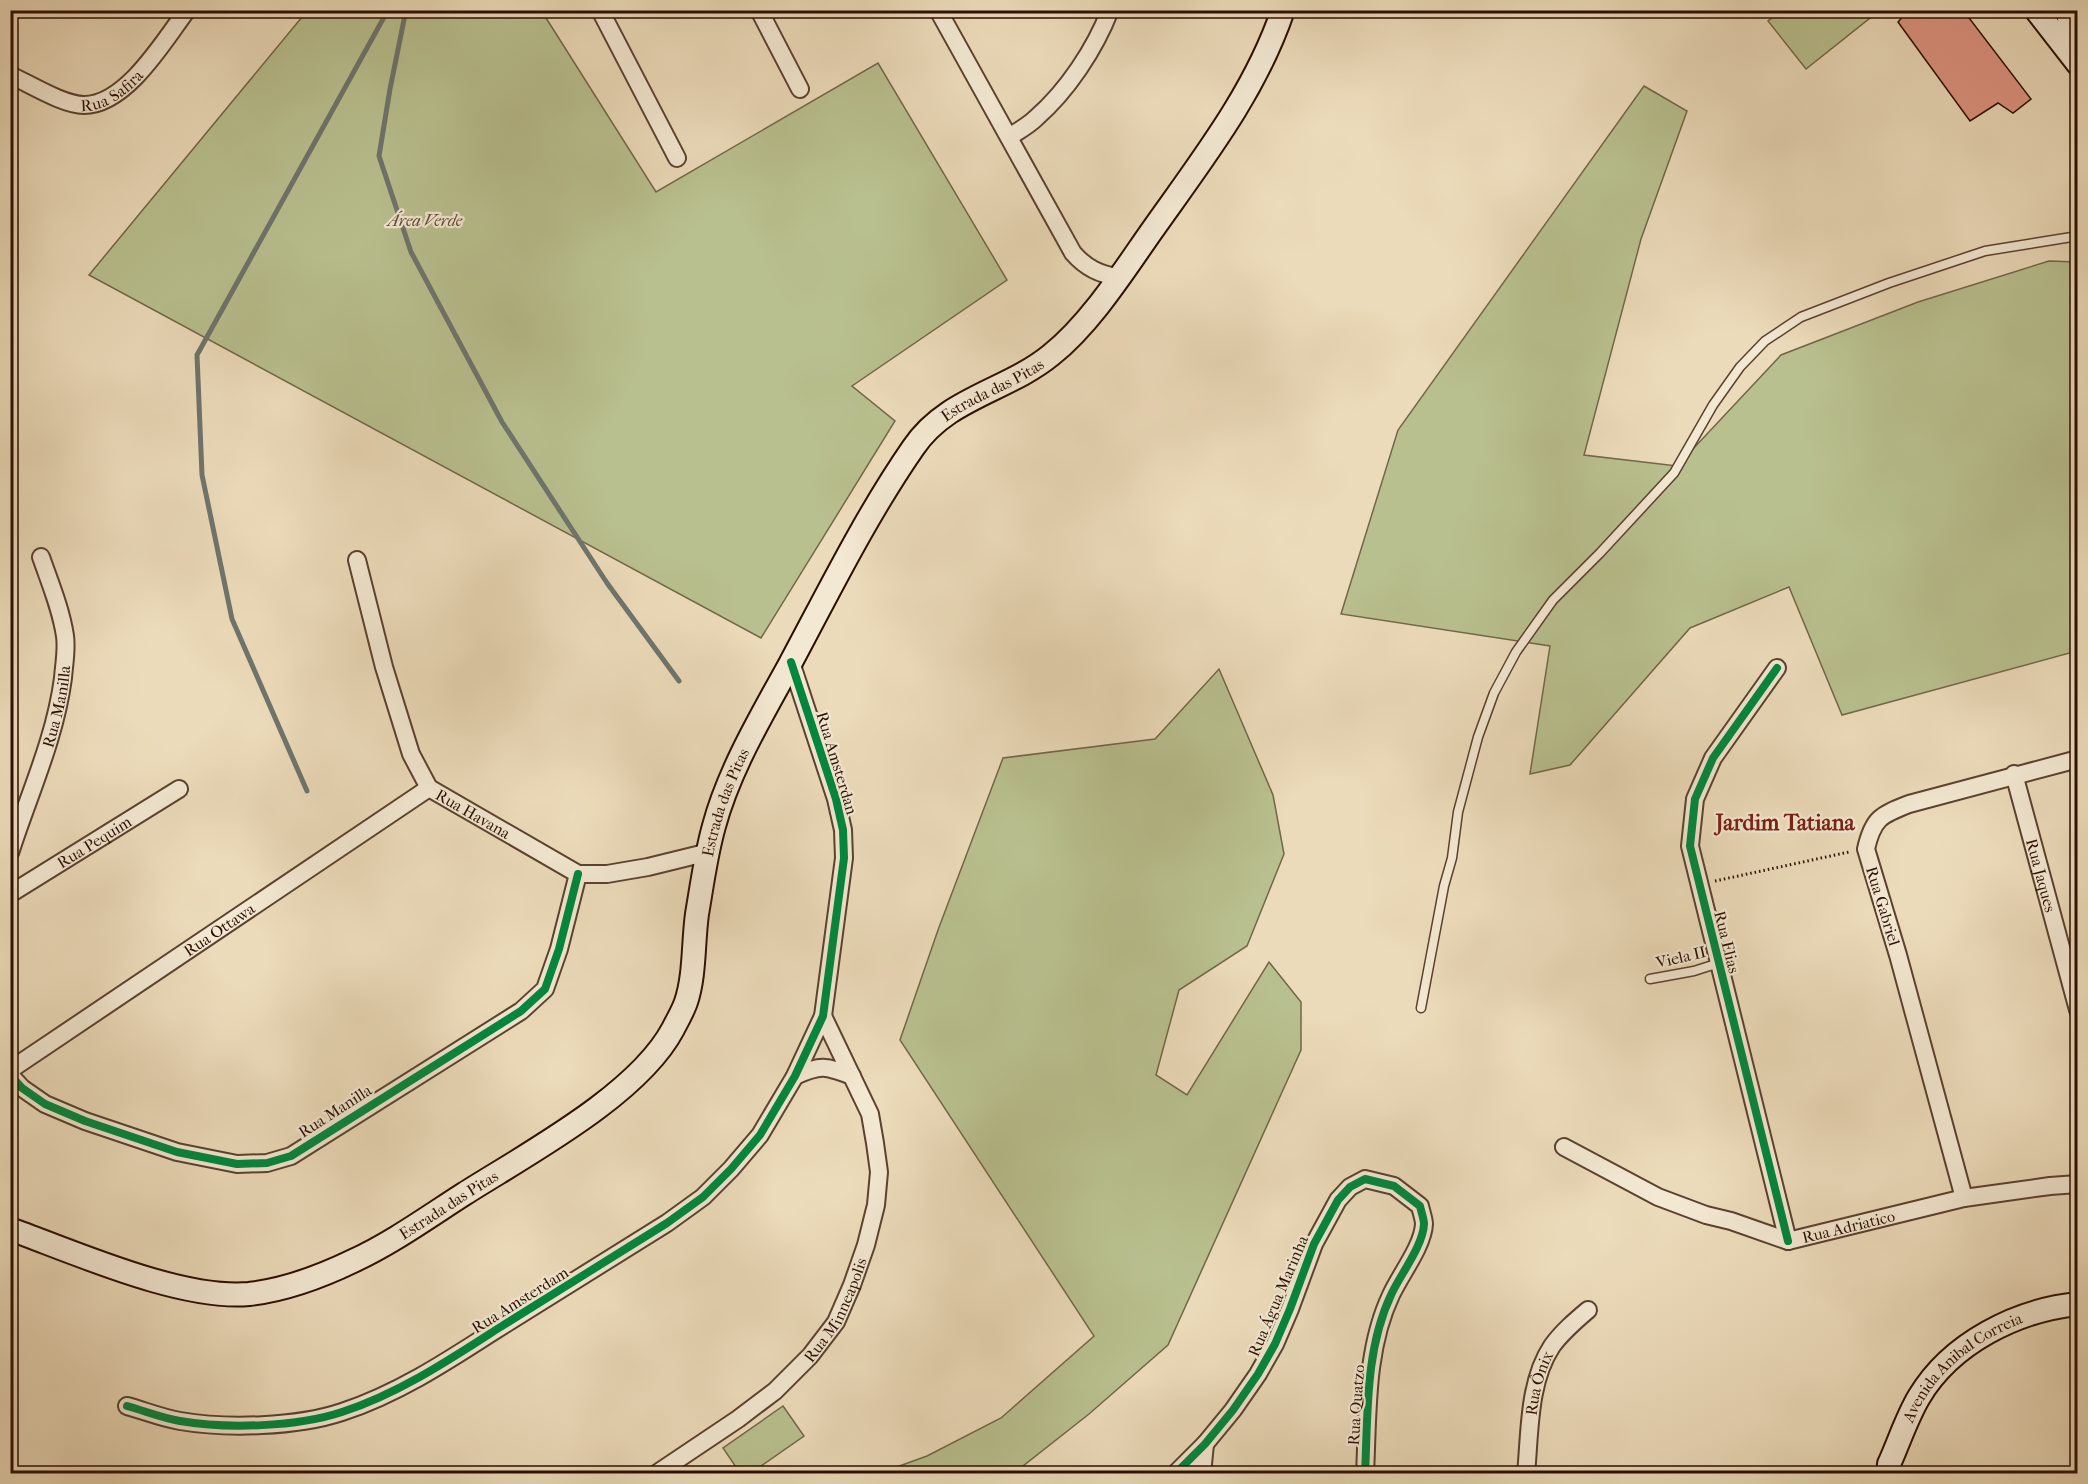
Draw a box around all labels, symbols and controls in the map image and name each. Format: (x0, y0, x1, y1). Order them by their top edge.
street label: Rua Safira (80, 65, 147, 115)
park label: Área Verde (386, 210, 463, 230)
street label: Estrada das Pitas (937, 354, 1047, 425)
street label: Rua Manilla (38, 664, 74, 750)
street label: Rua Amsterdan (812, 709, 862, 817)
street label: Estrada das Pitas (698, 745, 753, 858)
street label: Rua Havana (433, 785, 514, 843)
district label: Jardim Tatiana (1713, 810, 1855, 836)
street label: Rua Pequim (53, 811, 135, 872)
street label: Rua Jaques (2022, 836, 2061, 914)
street label: Rua Gabriel (1862, 864, 1904, 948)
street label: Rua Ottawa (180, 898, 259, 960)
street label: Rua Elias (1710, 909, 1744, 975)
street label: Viela II (1653, 942, 1708, 972)
street label: Rua Manilla (295, 1080, 376, 1142)
street label: Estrada das Pitas (395, 1166, 501, 1243)
street label: Rua Adriatico (1800, 1206, 1897, 1247)
street label: Rua Água Marinha (1243, 1232, 1312, 1359)
street label: Rua Minneapolis (800, 1255, 870, 1366)
street label: Rua Amsterdam (468, 1262, 572, 1337)
street label: Avenida Anibal Correia (1898, 1308, 2025, 1426)
street label: Rua Ônix (1521, 1347, 1557, 1417)
street label: Rua Quatzo (1344, 1364, 1368, 1446)

